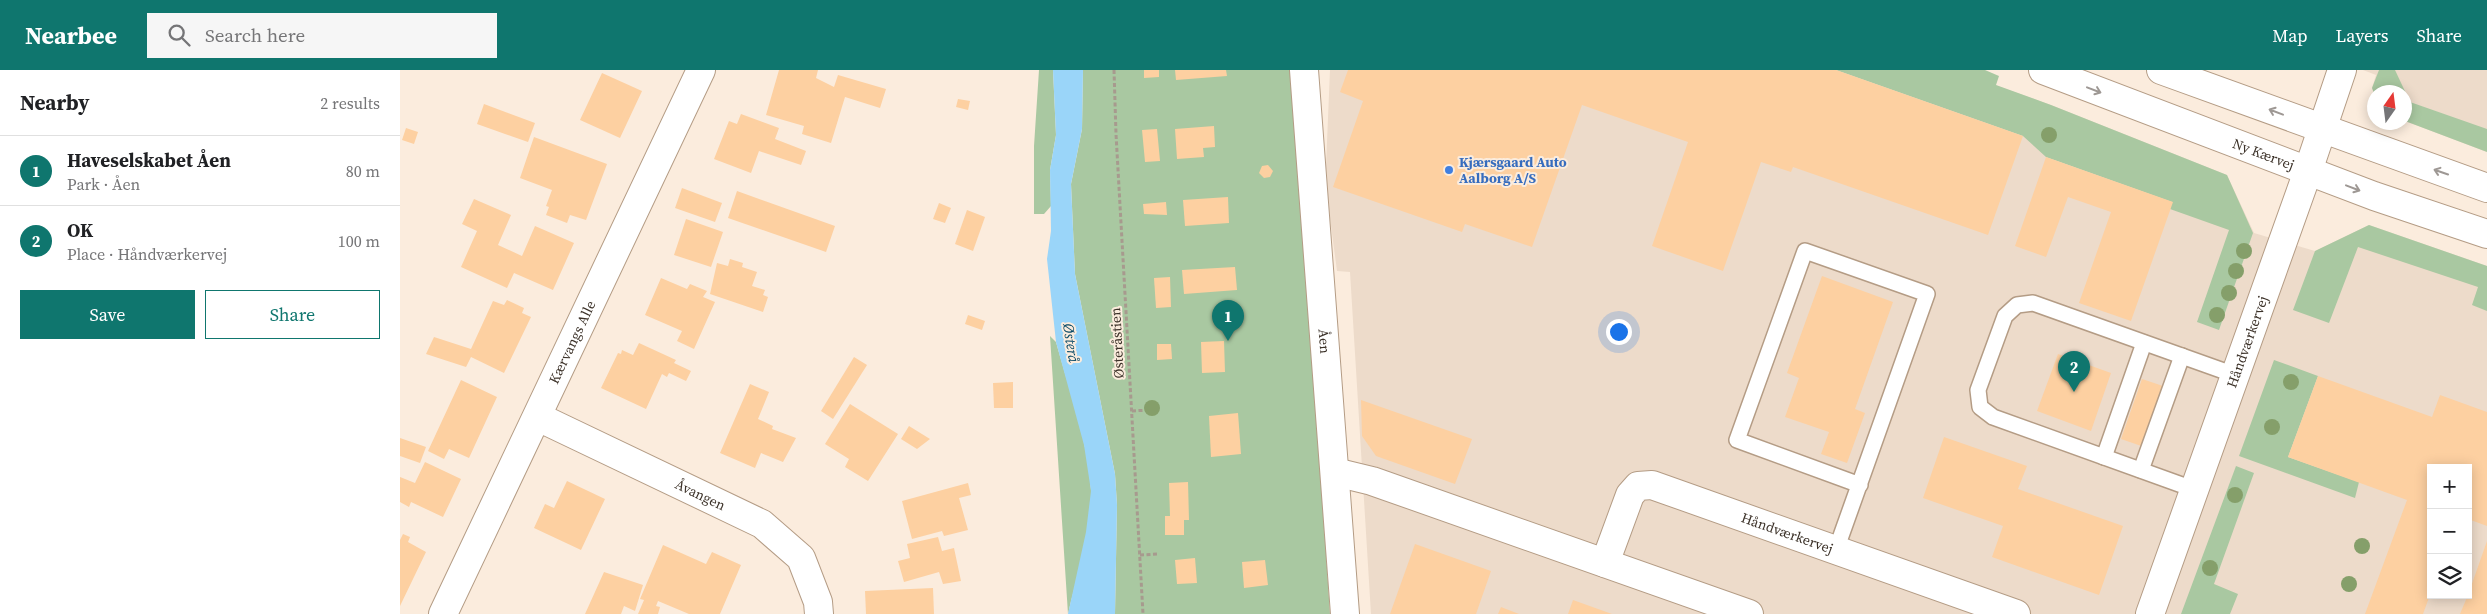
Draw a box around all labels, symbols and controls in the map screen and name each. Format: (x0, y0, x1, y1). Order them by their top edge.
search box (147, 13, 497, 58)
text: Nearbee (25, 19, 117, 52)
icon: search (165, 21, 193, 49)
text: Search here (205, 22, 305, 48)
text: Map (2272, 23, 2307, 48)
text: Layers (2335, 23, 2388, 48)
text: Share (2416, 23, 2462, 48)
north arrow (2367, 85, 2412, 130)
one-way arrow (2086, 86, 2101, 95)
text: Nearby (20, 88, 90, 117)
text: 2 results (320, 92, 380, 114)
one-way arrow (2269, 107, 2284, 116)
street label: Ny Kærvej (2230, 133, 2297, 175)
text: Haveselskabet Åen (67, 147, 231, 173)
place label: Kjærsgaard Auto Aalborg A/S (1459, 152, 1567, 188)
text: 1 (32, 160, 40, 182)
text: 80 m (346, 160, 380, 182)
marker: Kjærsgaard Auto Aalborg A/S (1443, 164, 1455, 176)
one-way arrow (2434, 167, 2449, 176)
text: Park · Åen (67, 173, 140, 195)
one-way arrow (2345, 184, 2360, 193)
text: OK (67, 217, 93, 243)
text: 2 (32, 230, 40, 252)
text: 100 m (338, 230, 380, 252)
text: Place · Håndværkervej (67, 243, 227, 265)
button: Save (20, 290, 195, 339)
button: Share (205, 290, 380, 339)
street label: Håndværkervej (2222, 293, 2273, 390)
street label: Kærvangs Alle (544, 297, 600, 387)
pin: 1 (1212, 300, 1244, 341)
street label: Østeråstien (1105, 307, 1129, 379)
your location (1606, 319, 1632, 345)
water label: Østerå (1058, 321, 1085, 364)
street label: Åen (1314, 328, 1335, 355)
pin: 2 (2058, 351, 2090, 392)
map controls (2427, 464, 2472, 599)
button: + (2427, 464, 2472, 509)
street label: Åvangen (672, 474, 729, 515)
street label: Håndværkervej (1739, 507, 1836, 558)
button: − (2427, 509, 2472, 554)
button: layers (2427, 554, 2472, 599)

